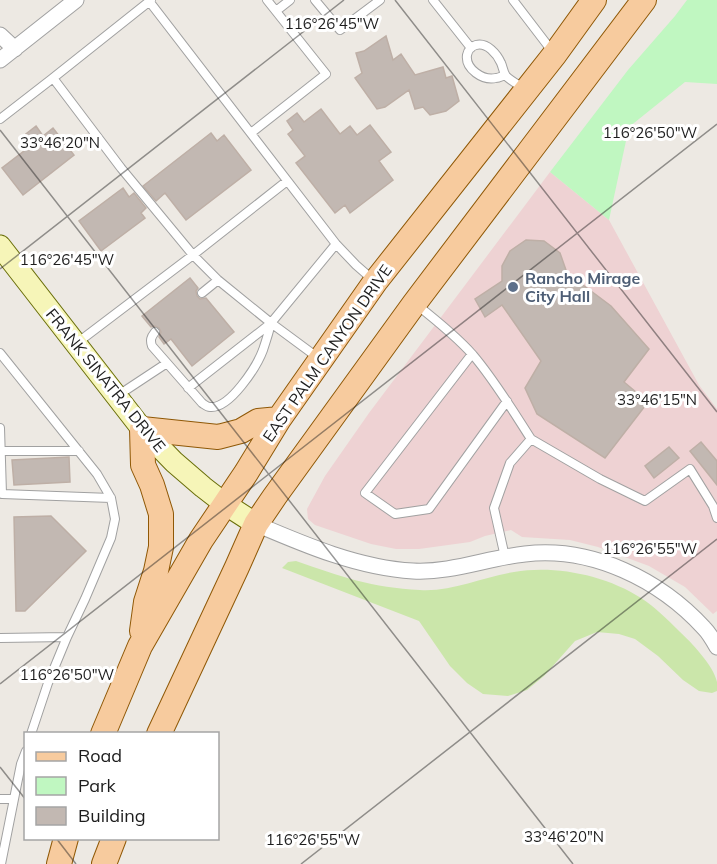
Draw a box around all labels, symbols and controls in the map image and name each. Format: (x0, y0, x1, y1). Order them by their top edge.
text: 116°26'45"W (285, 14, 380, 33)
text: 116°26'50"W (603, 123, 698, 142)
text: 33°46'20"N (20, 133, 100, 152)
text: 116°26'45"W (20, 250, 115, 269)
street label: EAST PALM CANYON DRIVE (258, 261, 396, 445)
place label: Rancho Mirage City Hall (525, 268, 640, 306)
marker: Rancho Mirage City Hall (506, 280, 520, 294)
street label: FRANK SINATRA DRIVE (42, 304, 170, 456)
text: 33°46'15"N (617, 390, 697, 409)
text: 116°26'55"W (603, 539, 698, 558)
text: 116°26'50"W (20, 665, 115, 684)
legend (24, 732, 219, 840)
text: Road (78, 744, 122, 767)
text: Park (78, 774, 117, 797)
text: Building (78, 804, 146, 827)
text: 33°46'20"N (524, 827, 604, 846)
text: 116°26'55"W (266, 830, 361, 849)

